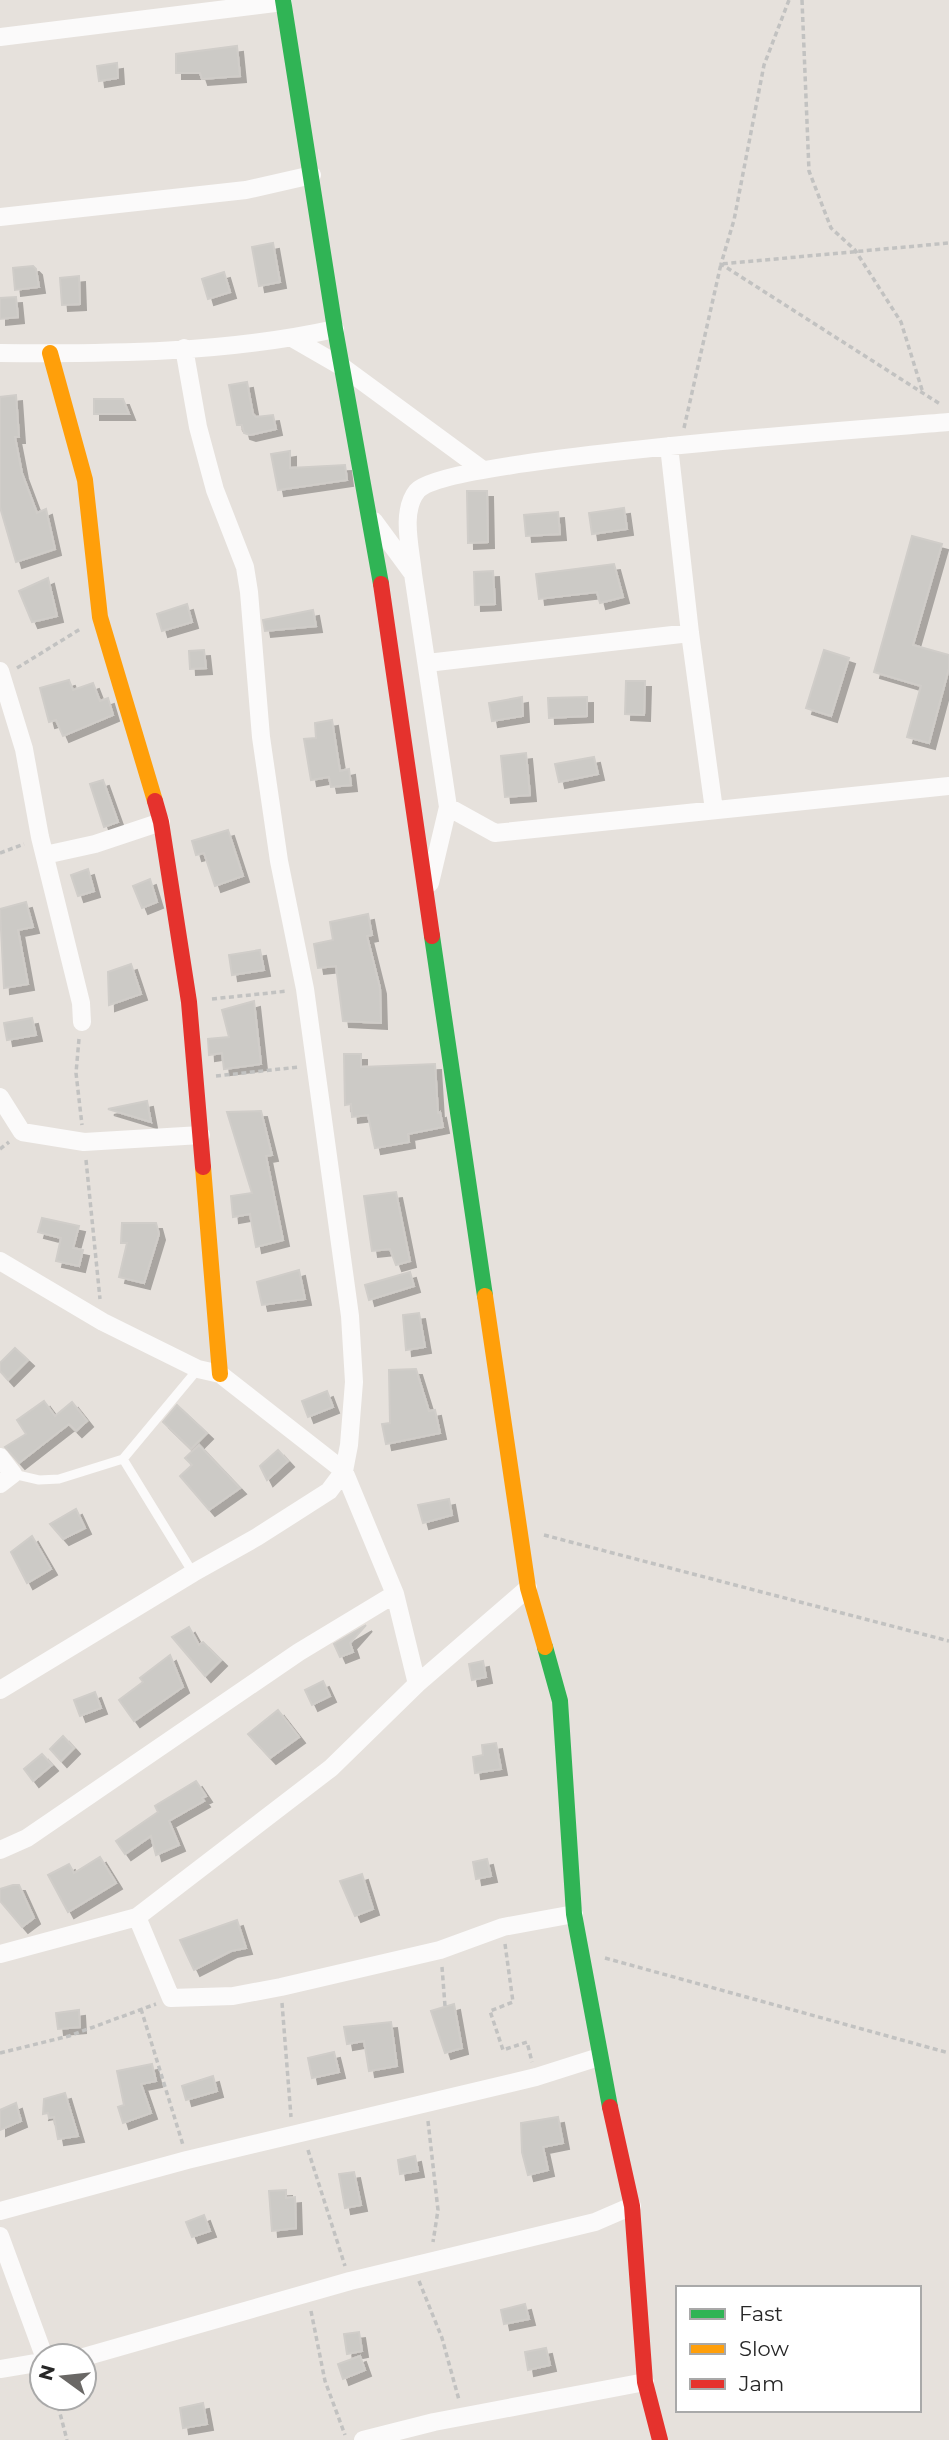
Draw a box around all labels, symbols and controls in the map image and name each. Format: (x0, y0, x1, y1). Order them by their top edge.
legend (676, 2286, 921, 2412)
text: Fast (739, 2301, 783, 2326)
text: Slow (739, 2336, 789, 2361)
north arrow (28, 2342, 98, 2412)
text: N (34, 2362, 60, 2383)
text: Jam (738, 2371, 784, 2396)

